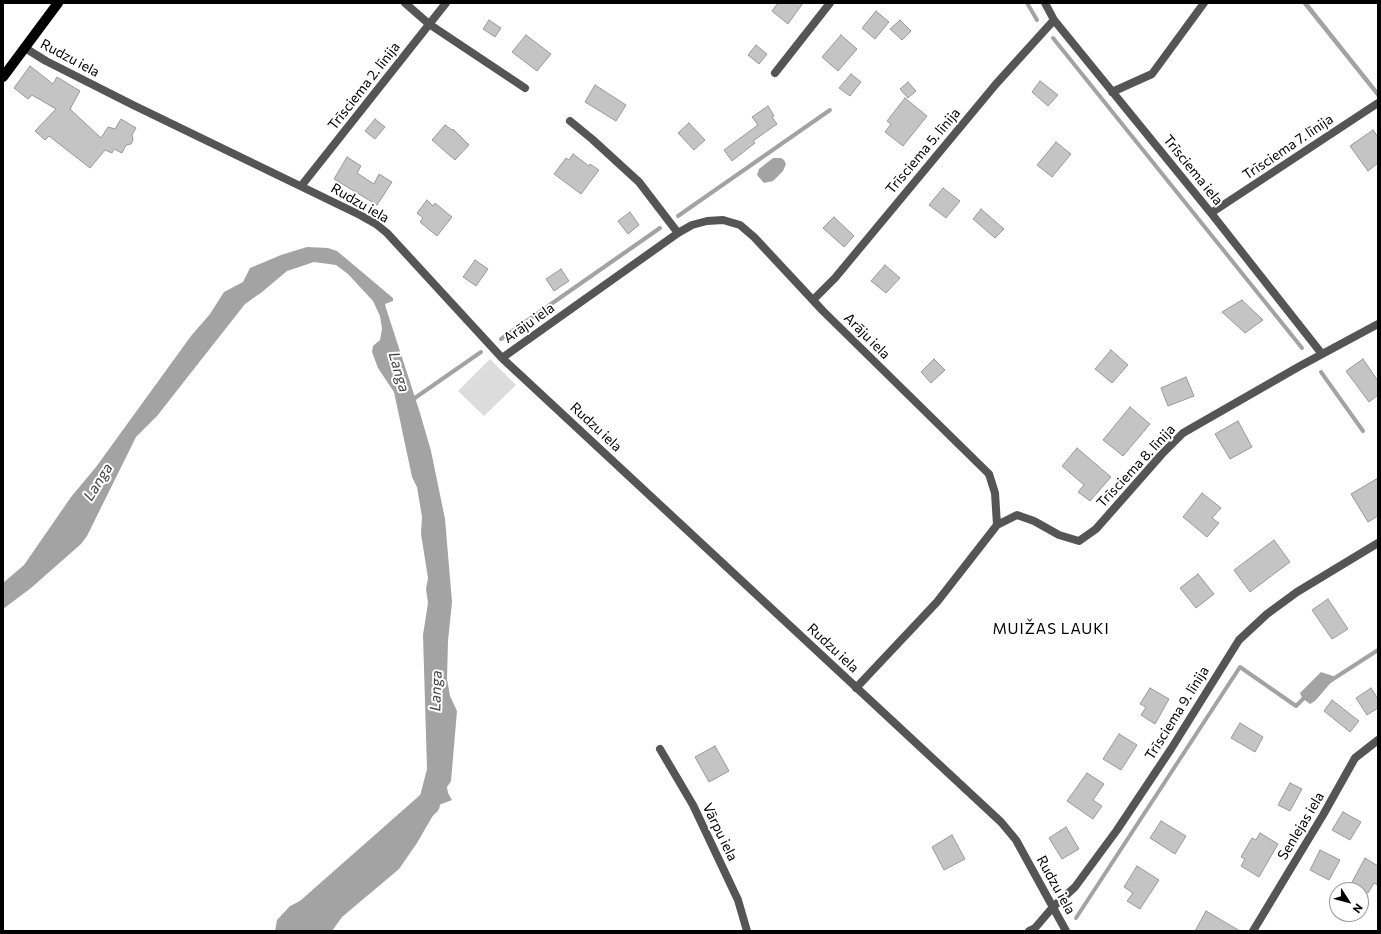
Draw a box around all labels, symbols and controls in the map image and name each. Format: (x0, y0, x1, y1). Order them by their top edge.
street label: Rudzu iela (38, 35, 102, 81)
street label: Trīsciema 2. līnija (324, 39, 404, 133)
street label: Trīsciema 5. līnija (882, 105, 964, 197)
street label: Trīsciema 7. līnija (1240, 111, 1336, 183)
street label: Trīsciema iela (1160, 132, 1226, 208)
street label: Rudzu iela (328, 180, 392, 226)
street label: Arāju iela (500, 299, 558, 347)
street label: Arāju iela (840, 309, 894, 363)
water label: Langa (385, 350, 413, 394)
street label: Rudzu iela (567, 399, 625, 455)
street label: Trīsciema 8. līnija (1093, 421, 1179, 511)
water label: Langa (80, 460, 116, 504)
street label: Rudzu iela (804, 620, 862, 676)
district label: MUIŽAS LAUKI (992, 620, 1110, 638)
street label: Trīsciema 9. līnija (1141, 663, 1213, 763)
water label: Langa (426, 670, 446, 712)
street label: Senlejas iela (1274, 789, 1328, 863)
street label: Vārpu iela (699, 800, 741, 864)
street label: Rudzu iela (1033, 853, 1079, 917)
north arrow (1329, 882, 1369, 922)
text: N (1351, 902, 1366, 916)

